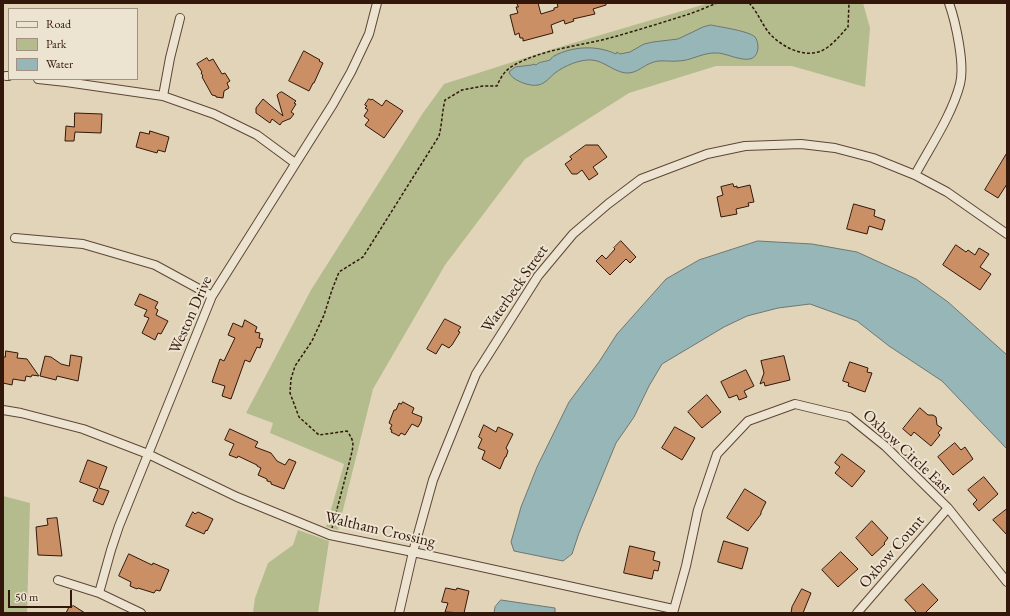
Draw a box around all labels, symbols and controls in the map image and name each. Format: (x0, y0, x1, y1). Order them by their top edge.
legend (8, 8, 138, 80)
text: Road (46, 16, 71, 32)
text: Park (46, 36, 66, 52)
text: Water (46, 56, 73, 72)
street label: Waterbeck Street (478, 241, 552, 337)
street label: Weston Drive (165, 273, 217, 357)
street label: Oxbow Circle East (858, 406, 956, 498)
street label: Waltham Crossing (323, 508, 437, 552)
street label: Oxbow Count (855, 512, 929, 592)
scale bar (10, 582, 74, 608)
text: 50 m (15, 589, 38, 605)

